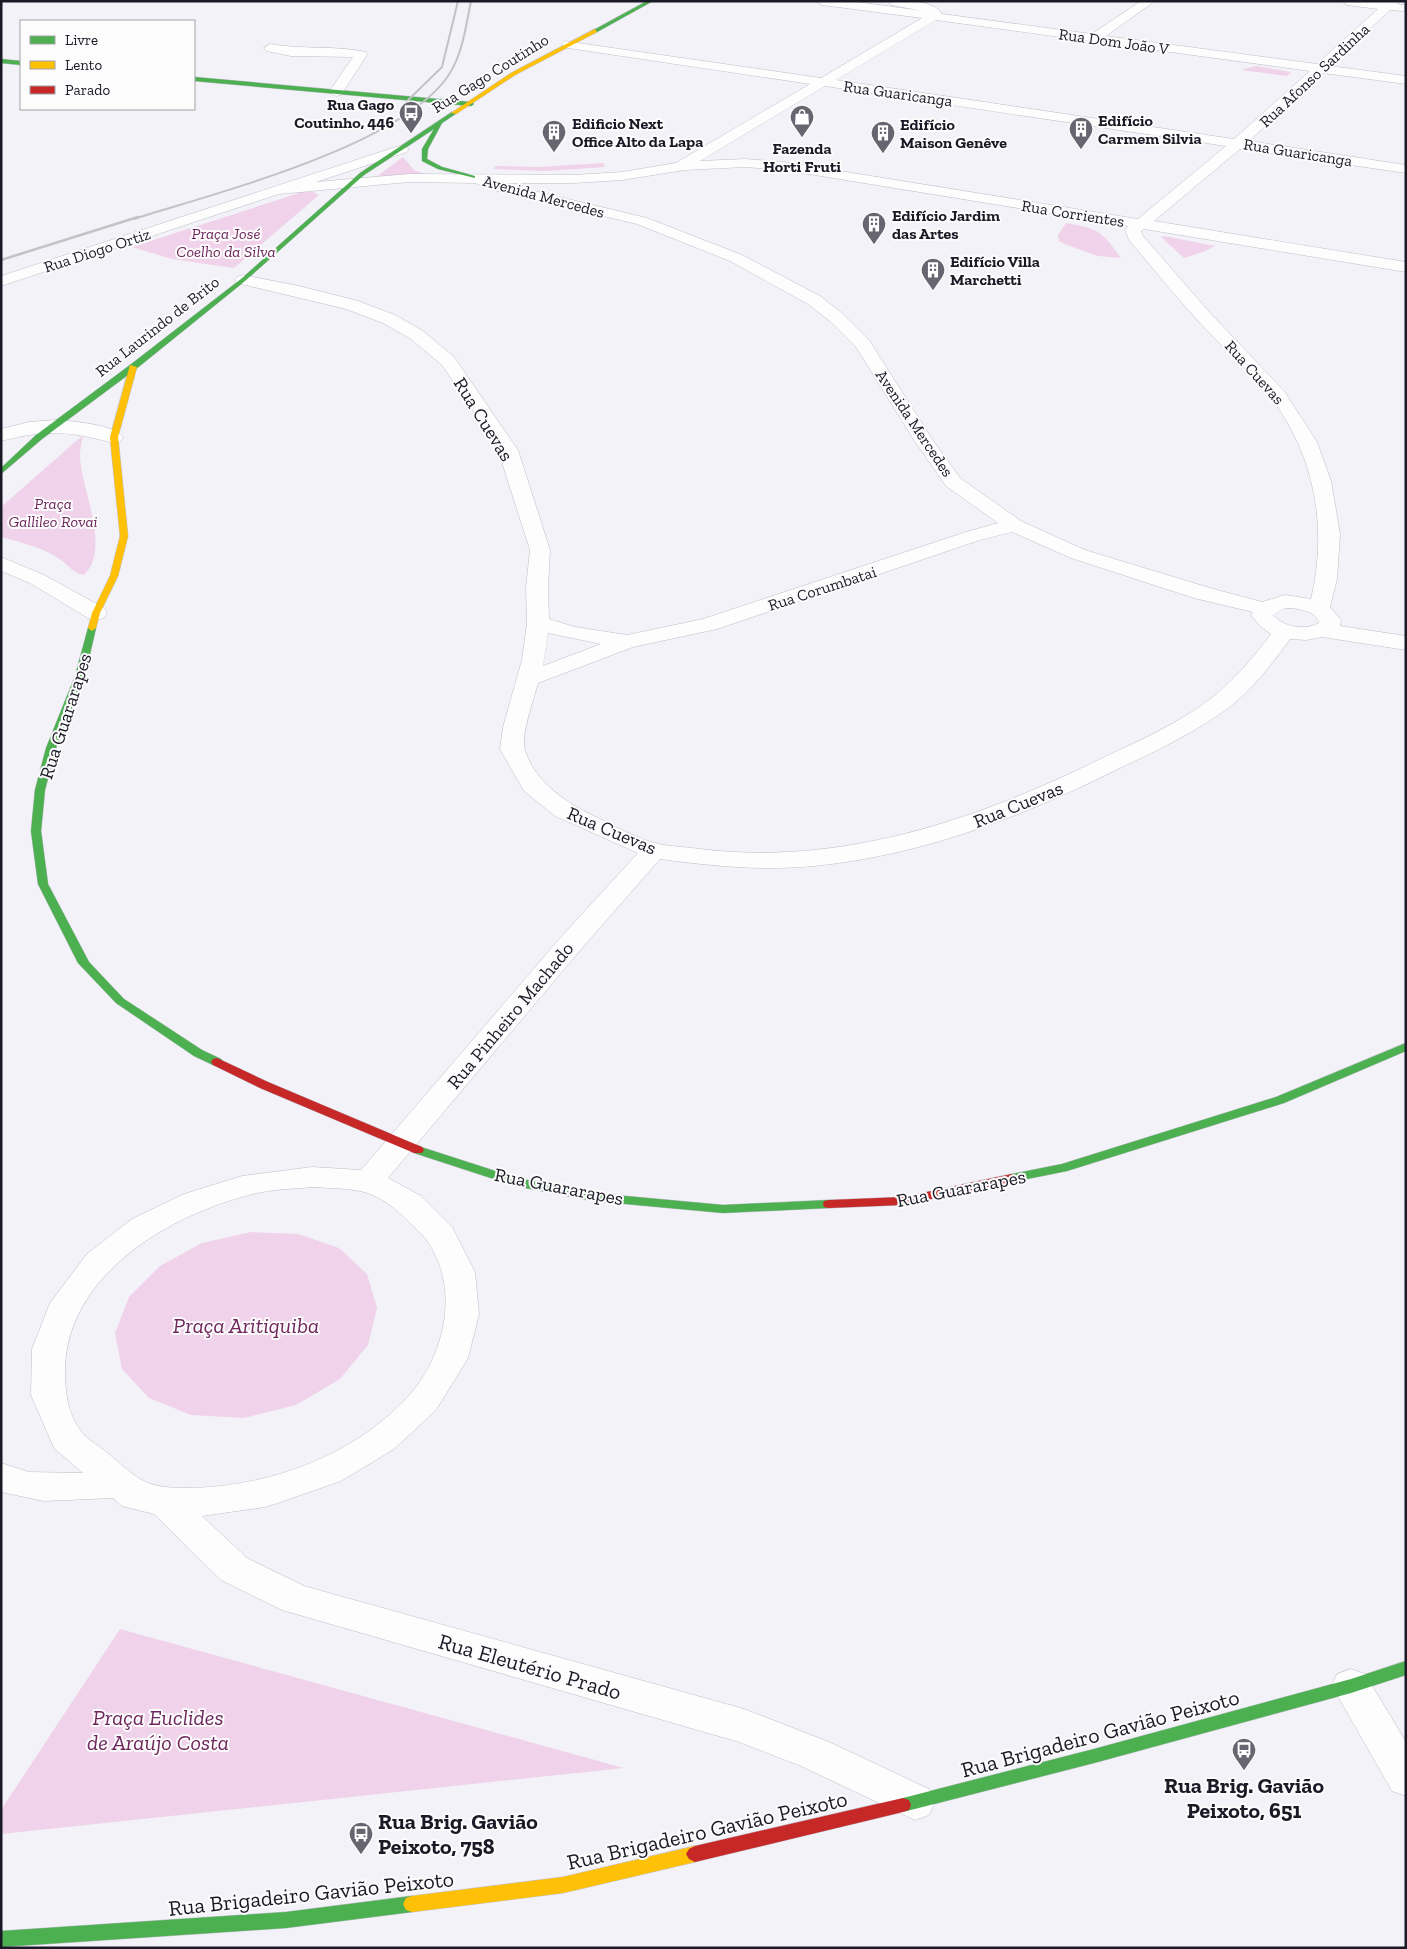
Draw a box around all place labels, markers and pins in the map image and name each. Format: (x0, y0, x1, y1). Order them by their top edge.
place label: Rua Gago Coutinho, 446 (294, 95, 395, 132)
bus stop icon: Rua Gago Coutinho, 446 (398, 100, 424, 134)
shop icon: Fazenda Horti Fruti (789, 104, 815, 138)
place label: Edifício Carmem Silvia (1098, 111, 1202, 148)
place label: Edificio Next Office Alto da Lapa (572, 114, 703, 151)
place label: Edifício Maison Genêve (900, 115, 1007, 152)
building icon: Edifício Carmem Silvia (1068, 116, 1094, 150)
building icon: Edificio Next Office Alto da Lapa (541, 119, 567, 153)
building icon: Edifício Maison Genêve (870, 120, 896, 154)
place label: Fazenda Horti Fruti (763, 139, 841, 176)
place label: Edifício Jardim das Artes (892, 206, 1000, 243)
building icon: Edifício Jardim das Artes (861, 211, 887, 245)
place label: Edifício Villa Marchetti (950, 252, 1040, 289)
building icon: Edifício Villa Marchetti (920, 257, 946, 291)
bus stop icon: Rua Brig. Gavião Peixoto, 651 (1231, 1737, 1257, 1771)
place label: Rua Brig. Gavião Peixoto, 651 (1164, 1772, 1324, 1824)
place label: Rua Brig. Gavião Peixoto, 758 (378, 1808, 538, 1860)
bus stop icon: Rua Brig. Gavião Peixoto, 758 (348, 1821, 374, 1855)

